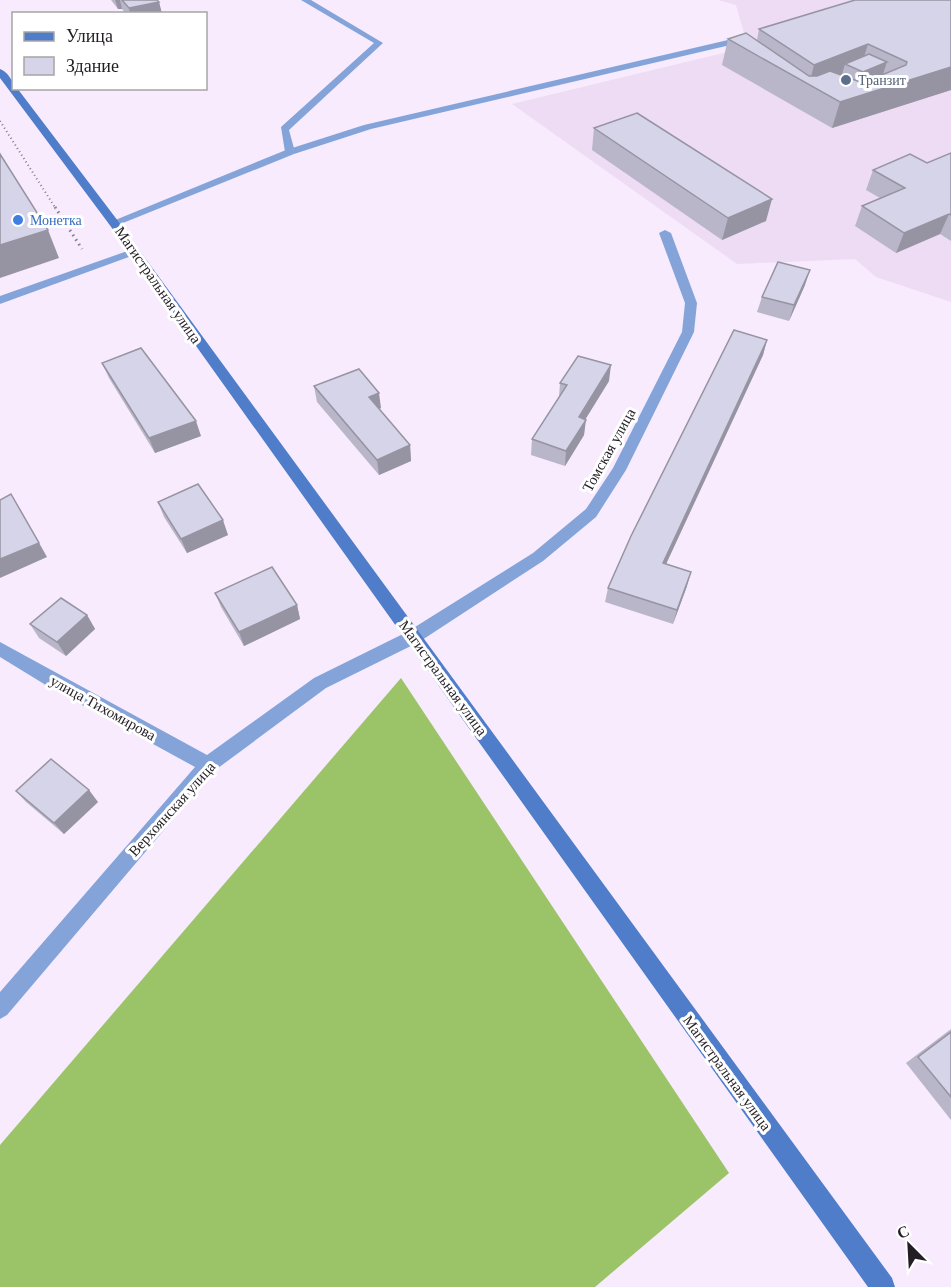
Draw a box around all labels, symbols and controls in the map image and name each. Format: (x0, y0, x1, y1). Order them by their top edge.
legend (12, 12, 207, 90)
text: Улица (66, 26, 113, 46)
text: Здание (66, 56, 119, 76)
marker: Транзит (839, 73, 853, 87)
place label: Транзит (858, 73, 906, 88)
marker: Монетка (11, 213, 25, 227)
place label: Монетка (30, 213, 83, 228)
street label: Магистральная улица (112, 224, 204, 347)
street label: Томская улица (580, 405, 639, 494)
street label: Магистральная улица (396, 617, 490, 739)
street label: улица Тихомирова (48, 672, 159, 744)
street label: Верхоянская улица (125, 758, 219, 859)
street label: Магистральная улица (680, 1012, 774, 1134)
north arrow (879, 1215, 939, 1275)
text: С (894, 1222, 912, 1242)

